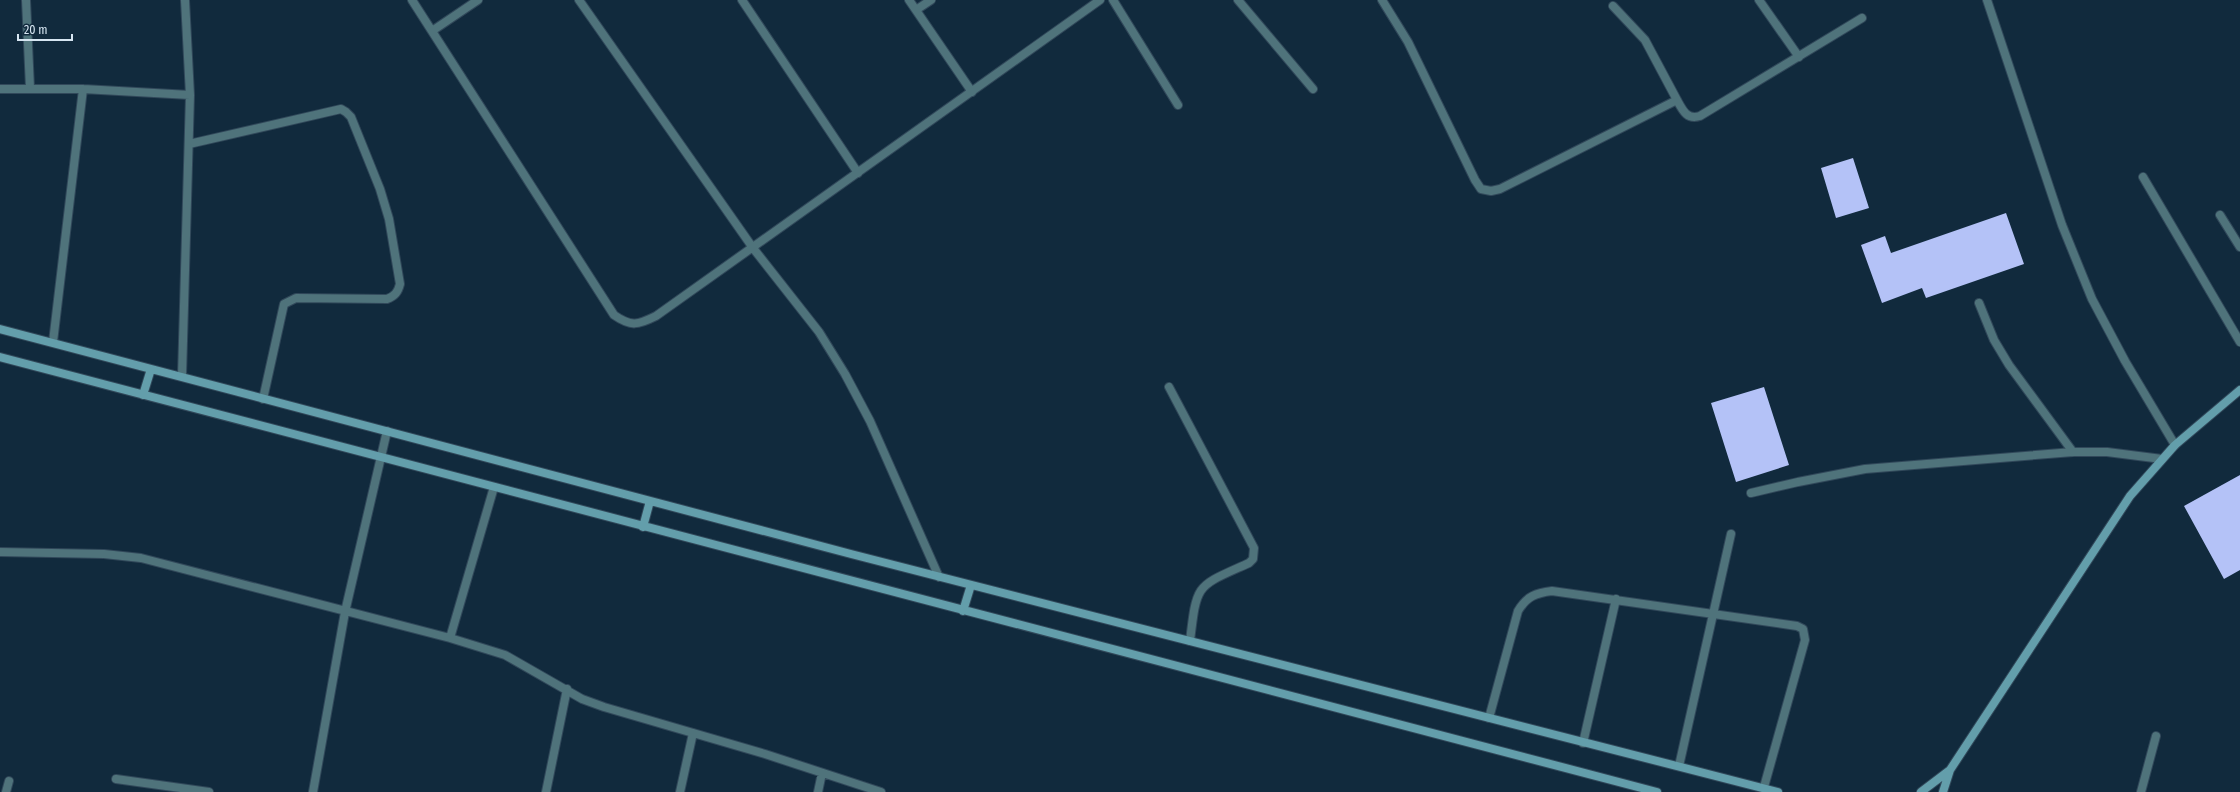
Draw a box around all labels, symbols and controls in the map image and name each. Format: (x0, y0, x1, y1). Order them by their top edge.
scale bar (18, 16, 72, 42)
text: 20 m (24, 23, 48, 37)

